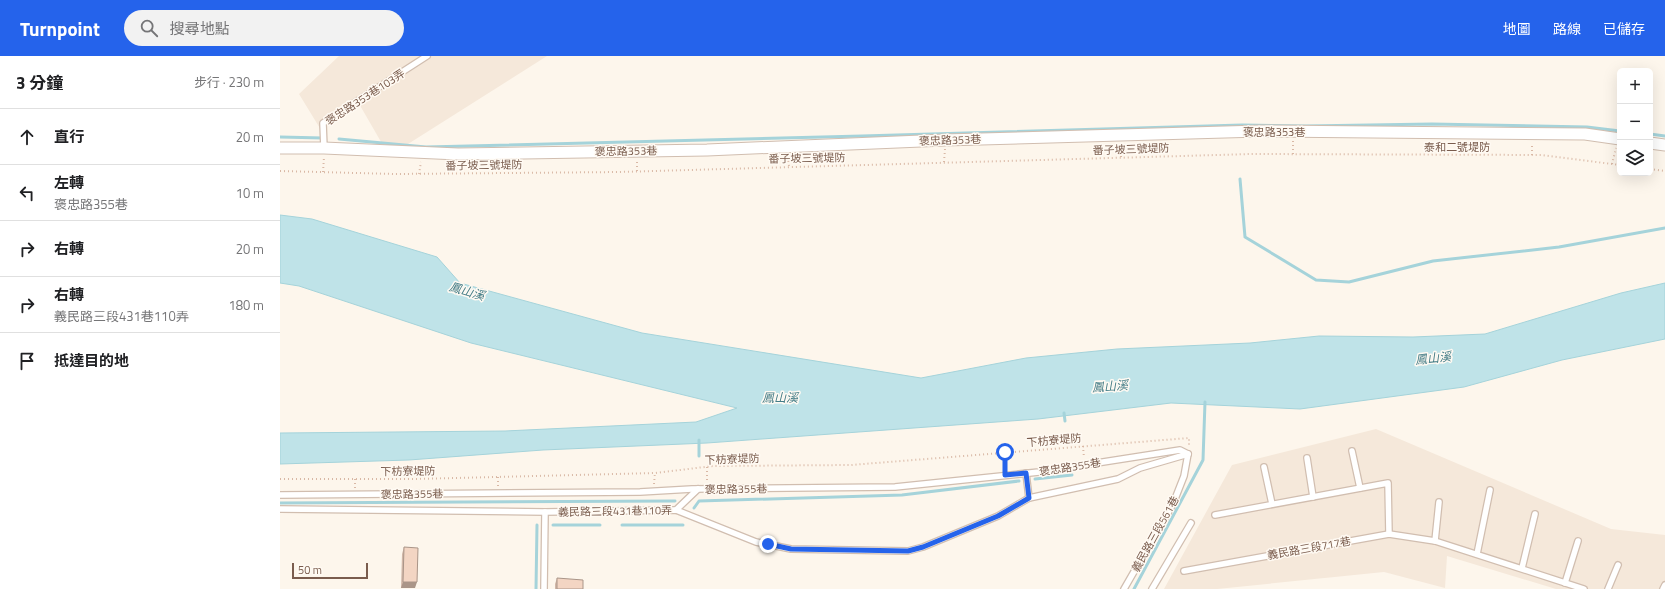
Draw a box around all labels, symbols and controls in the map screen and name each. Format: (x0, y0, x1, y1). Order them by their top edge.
search box (124, 10, 404, 46)
text: Turnpoint (20, 14, 100, 43)
icon: search (138, 17, 160, 39)
text: 搜尋地點 (170, 17, 230, 40)
text: 地圖 (1503, 18, 1531, 39)
text: 路線 (1553, 18, 1581, 39)
text: 已儲存 (1603, 18, 1645, 39)
street label: 褒忠路353巷103弄 (322, 65, 408, 129)
map controls (1617, 68, 1653, 176)
button: + (1617, 68, 1653, 104)
text: 3 分鐘 (16, 70, 63, 96)
text: 步行 · 230 m (194, 72, 264, 92)
button: − (1617, 104, 1653, 140)
street label: 褒忠路353巷 (1243, 124, 1305, 140)
text: 直行 (54, 125, 84, 148)
icon: ahead (16, 126, 38, 148)
text: 20 m (236, 127, 264, 147)
street label: 褒忠路353巷 (918, 131, 982, 149)
street label: 泰和二號堤防 (1424, 139, 1490, 155)
street label: 番子坡三號堤防 (1092, 140, 1170, 158)
button: layers (1617, 140, 1653, 176)
street label: 褒忠路353巷 (595, 142, 657, 160)
street label: 番子坡三號堤防 (768, 149, 846, 167)
street label: 番子坡三號堤防 (445, 156, 523, 174)
text: 左轉 (54, 171, 84, 194)
icon: left (16, 182, 38, 204)
text: 10 m (236, 183, 264, 203)
text: 褒忠路355巷 (54, 194, 128, 214)
text: 右轉 (54, 237, 84, 260)
icon: right (16, 238, 38, 260)
text: 20 m (236, 239, 264, 259)
water label: 鳳山溪 (447, 277, 489, 306)
text: 右轉 (54, 283, 84, 306)
icon: right (16, 294, 38, 316)
text: 180 m (228, 295, 264, 315)
text: 義民路三段431巷110弄 (54, 306, 189, 326)
water label: 鳳山溪 (1414, 346, 1454, 369)
text: 抵達目的地 (54, 349, 129, 372)
icon: arrive (16, 350, 38, 372)
water label: 鳳山溪 (1091, 375, 1131, 397)
water label: 鳳山溪 (762, 388, 800, 407)
street label: 下枋寮堤防 (1026, 430, 1082, 450)
route start (996, 443, 1014, 461)
street label: 下枋寮堤防 (704, 450, 760, 468)
street label: 褒忠路355巷 (1038, 454, 1102, 480)
street label: 下枋寮堤防 (380, 463, 436, 479)
street label: 褒忠路355巷 (705, 480, 767, 498)
street label: 褒忠路355巷 (381, 485, 443, 503)
street label: 義民路三段561巷 (1128, 493, 1182, 575)
street label: 義民路三段431巷110弄 (558, 502, 672, 520)
street label: 義民路三段717巷 (1266, 533, 1352, 563)
route end (759, 535, 777, 553)
scale bar (292, 561, 368, 580)
text: 50 m (298, 562, 322, 578)

